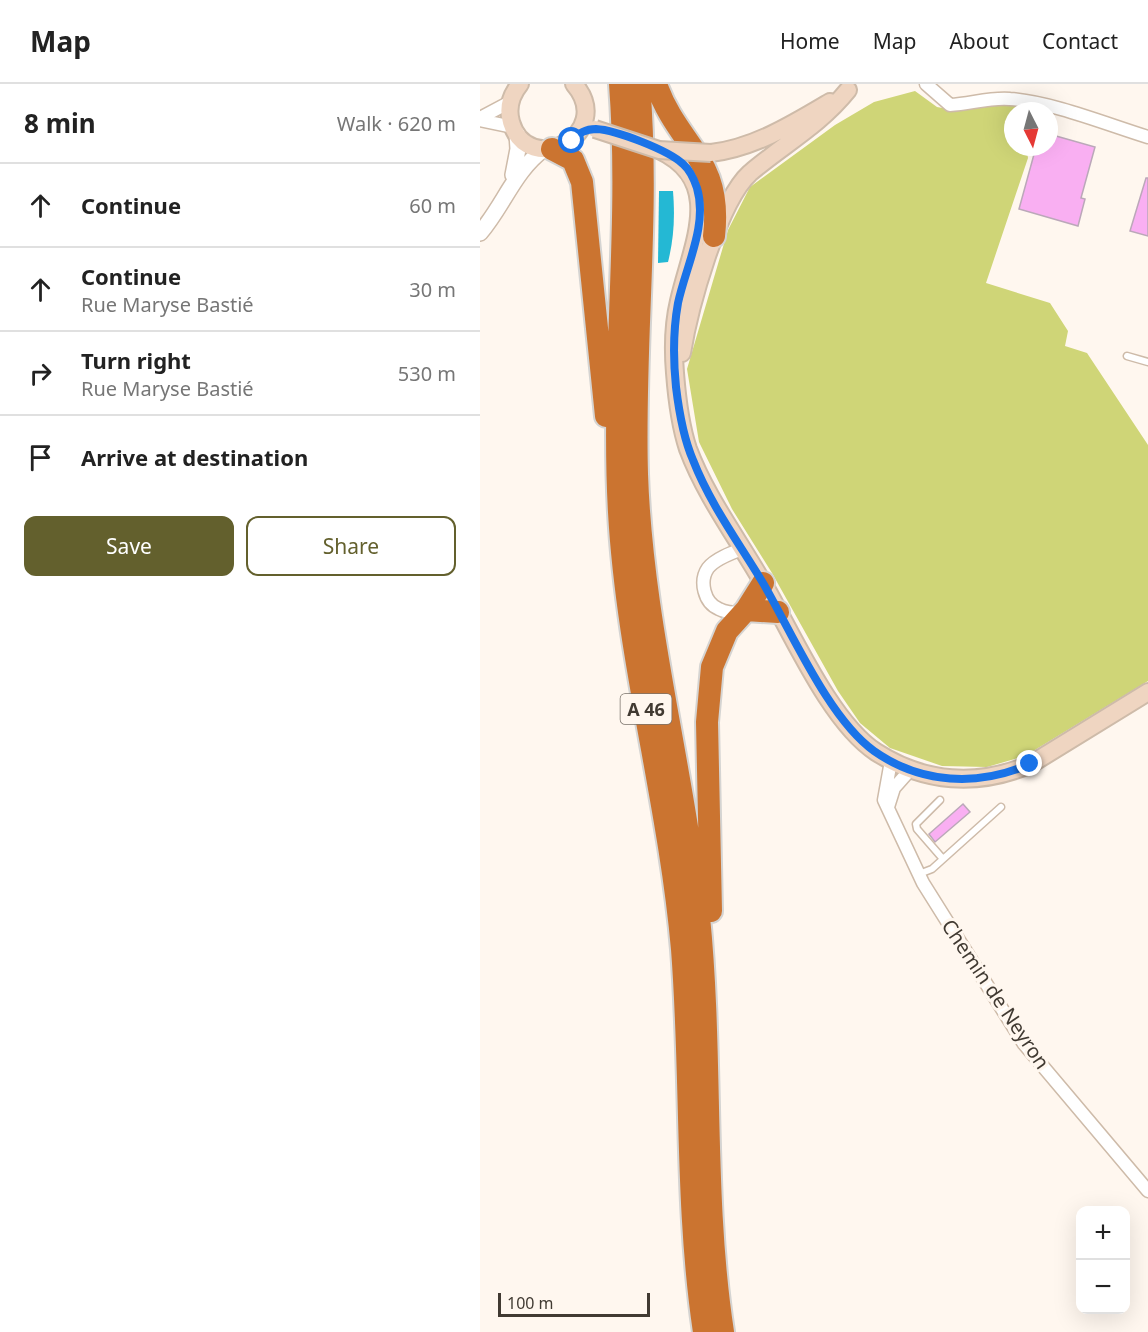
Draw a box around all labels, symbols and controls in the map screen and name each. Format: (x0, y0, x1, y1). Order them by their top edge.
text: Map (30, 22, 91, 60)
text: Home (780, 27, 840, 55)
text: Map (873, 27, 916, 55)
text: About (949, 27, 1009, 55)
text: Contact (1042, 27, 1118, 55)
north arrow (1004, 102, 1058, 156)
text: 8 min (24, 105, 96, 141)
text: Walk · 620 m (337, 110, 456, 137)
route start (558, 127, 584, 153)
icon: ahead (24, 189, 57, 222)
text: Continue (81, 190, 181, 220)
text: 60 m (409, 192, 456, 219)
text: Continue (81, 261, 181, 291)
icon: ahead (24, 273, 57, 306)
text: 30 m (409, 276, 456, 303)
text: Rue Maryse Bastié (81, 291, 254, 318)
text: Turn right (81, 345, 191, 375)
icon: right (24, 357, 57, 390)
text: 530 m (398, 360, 456, 387)
text: Rue Maryse Bastié (81, 375, 254, 402)
icon: arrive (24, 441, 57, 474)
text: Arrive at destination (81, 442, 308, 472)
button: Save (24, 516, 234, 576)
button: Share (246, 516, 456, 576)
road number: A 46 (620, 694, 672, 724)
route end (1016, 750, 1042, 776)
street label: Chemin de Neyron (936, 914, 1056, 1074)
map controls (1076, 1206, 1130, 1314)
button: + (1076, 1206, 1130, 1260)
button: − (1076, 1260, 1130, 1314)
scale bar (498, 1290, 650, 1318)
text: 100 m (507, 1292, 554, 1314)

